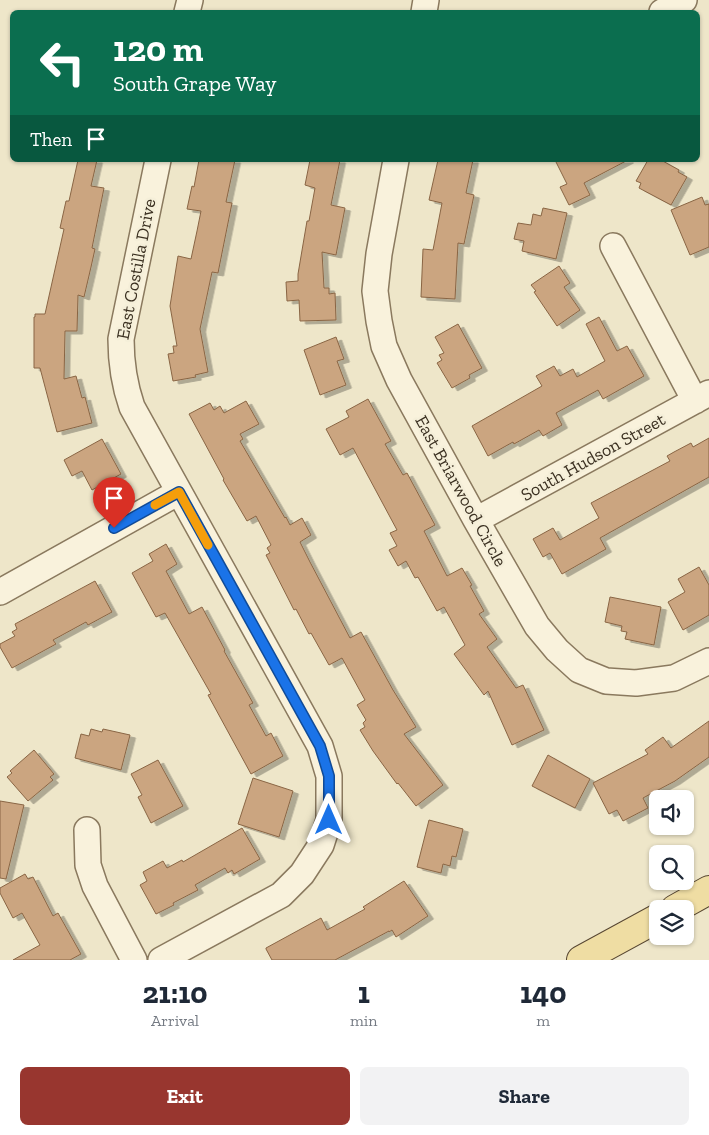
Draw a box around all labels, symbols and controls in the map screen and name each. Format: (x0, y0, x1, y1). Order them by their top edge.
text: 120 m (113, 28, 203, 70)
icon: left (30, 30, 95, 95)
text: South Grape Way (113, 70, 276, 97)
icon: arrive (82, 125, 110, 153)
text: Then (30, 128, 72, 151)
street label: East Costilla Drive (112, 197, 160, 341)
street label: South Hudson Street (517, 408, 669, 506)
street label: East Briarwood Circle (410, 412, 512, 570)
pin (93, 477, 135, 528)
icon: arrive (100, 484, 128, 512)
map controls (649, 790, 694, 945)
button: sound (649, 790, 694, 835)
position arrow (302, 793, 354, 845)
button: search (649, 845, 694, 890)
button: layers (649, 900, 694, 945)
text: 21:10 (142, 975, 208, 1011)
text: 1 (358, 975, 370, 1011)
text: 140 (520, 975, 567, 1011)
text: Arrival (151, 1011, 199, 1030)
text: min (350, 1011, 378, 1030)
text: m (536, 1011, 550, 1030)
button: Exit (20, 1067, 350, 1125)
button: Share (360, 1067, 689, 1125)

